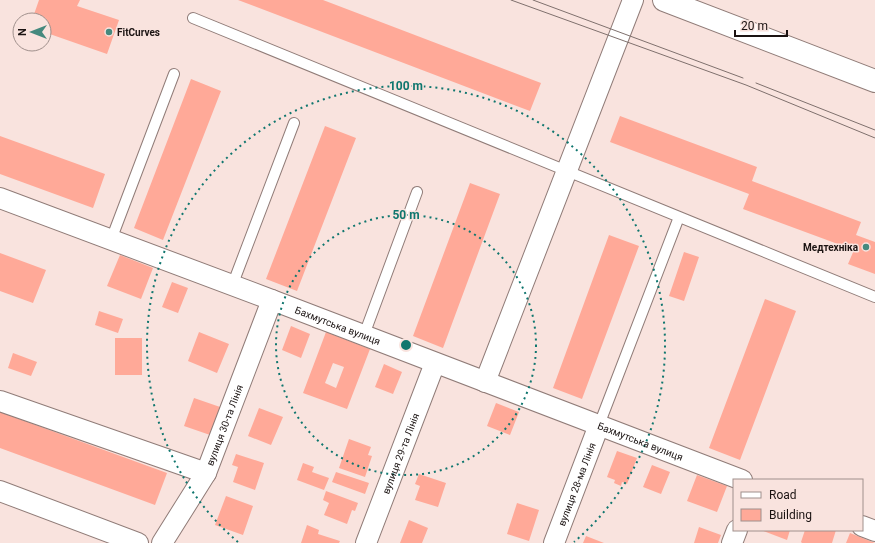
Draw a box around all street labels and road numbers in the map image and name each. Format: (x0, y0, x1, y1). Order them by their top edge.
street label: Бахмутська вулиця (294, 304, 382, 347)
street label: вулиця 30-та Лінія (204, 383, 245, 467)
street label: вулиця 29-та Лінія (380, 411, 421, 495)
street label: Бахмутська вулиця (596, 420, 685, 462)
street label: вулиця 28-ма Лінія (556, 441, 597, 527)

